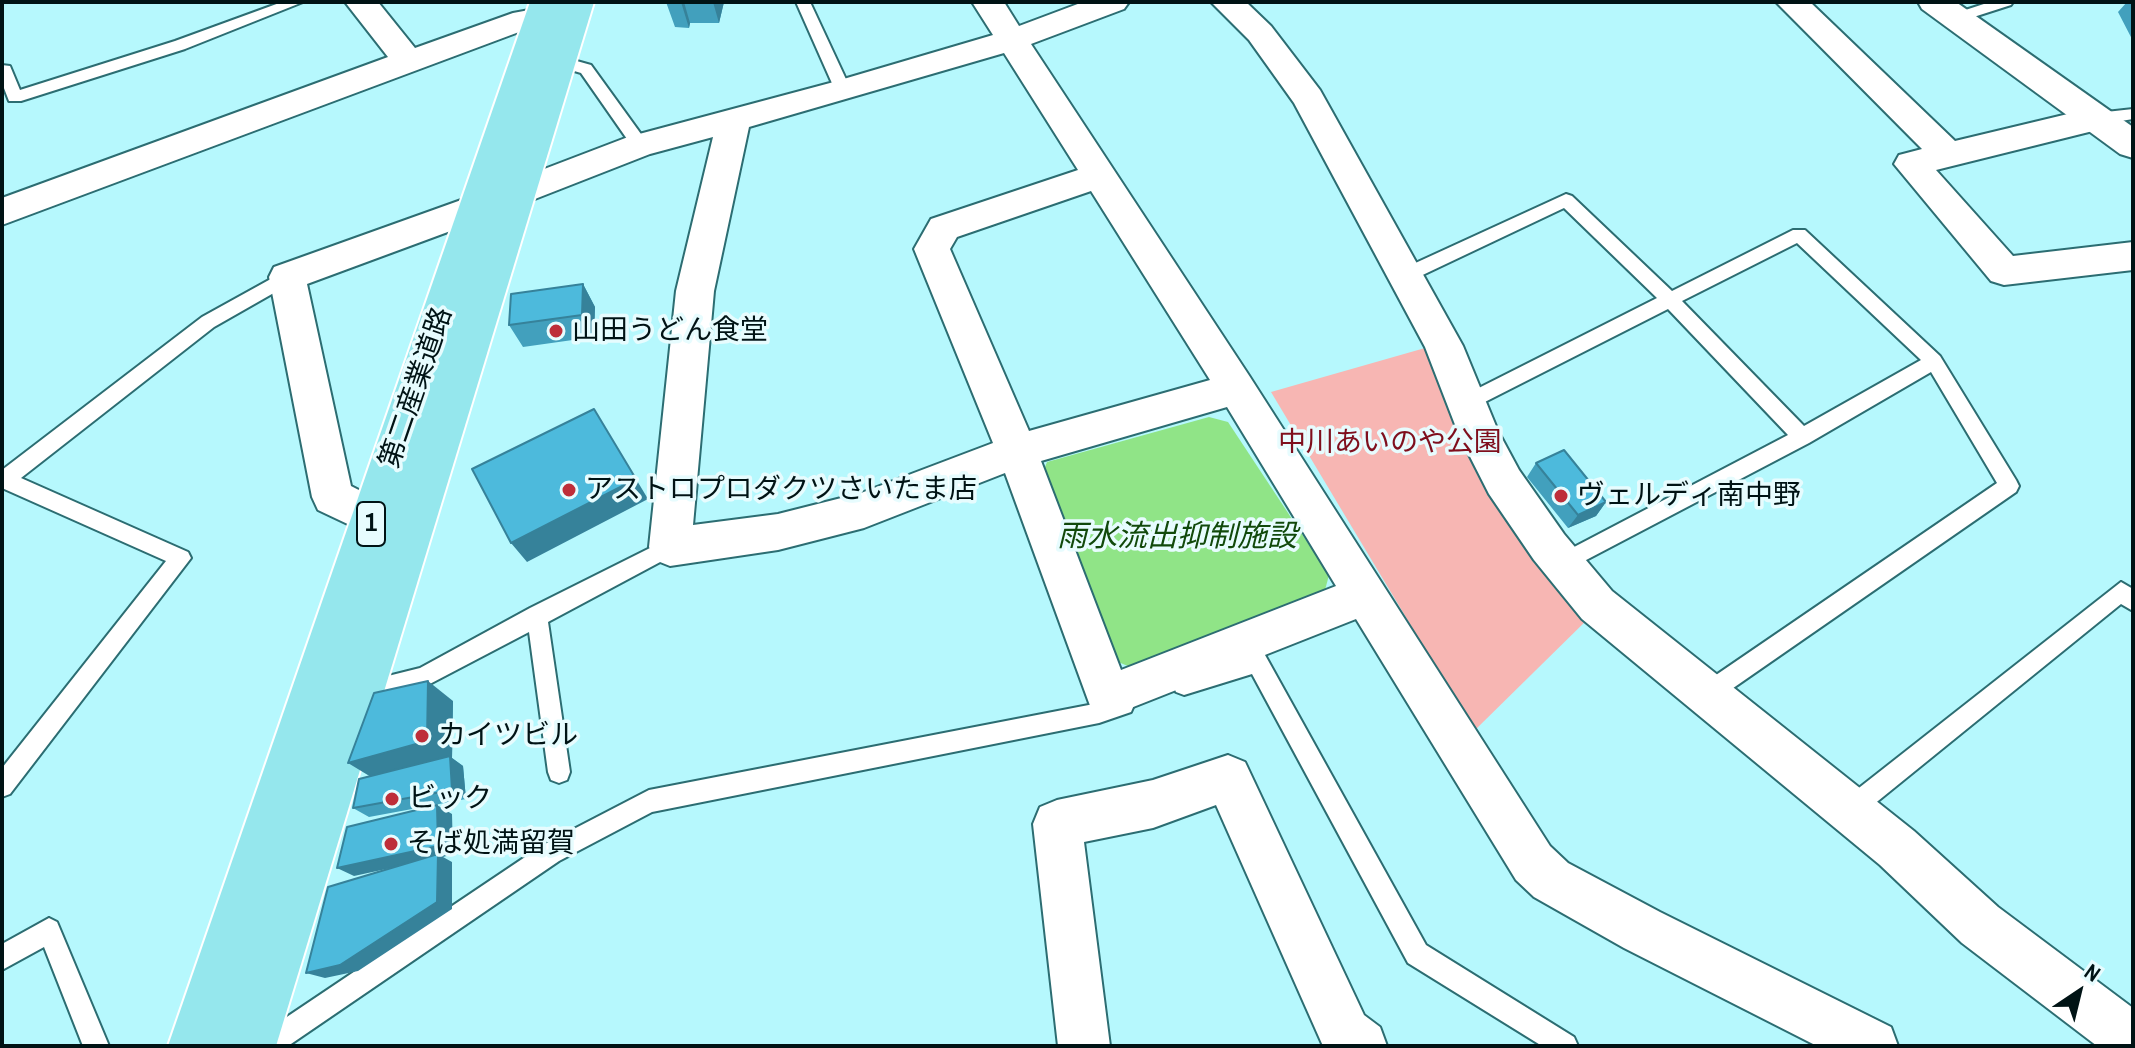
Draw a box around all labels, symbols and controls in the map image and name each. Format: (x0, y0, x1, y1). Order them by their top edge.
street label: 第二産業道路 (374, 303, 460, 473)
place label: 山田うどん食堂 (572, 314, 768, 348)
marker: 山田うどん食堂 (547, 322, 565, 340)
park label: 中川あいのや公園 (1278, 426, 1502, 460)
place label: アストロプロダクツさいたま店 (585, 473, 977, 507)
place label: ヴェルディ南中野 (1577, 479, 1801, 513)
marker: アストロプロダクツさいたま店 (560, 481, 578, 499)
marker: ヴェルディ南中野 (1552, 487, 1570, 505)
road number: 1 (357, 502, 385, 546)
water label: 雨水流出抑制施設 (1057, 520, 1297, 556)
place label: カイツビル (438, 719, 578, 753)
marker: カイツビル (413, 727, 431, 745)
place label: ビック (408, 782, 492, 816)
marker: ビック (383, 790, 401, 808)
place label: そば処満留賀 (407, 827, 575, 861)
marker: そば処満留賀 (382, 835, 400, 853)
north arrow (2039, 952, 2119, 1032)
text: N (2079, 956, 2107, 988)

